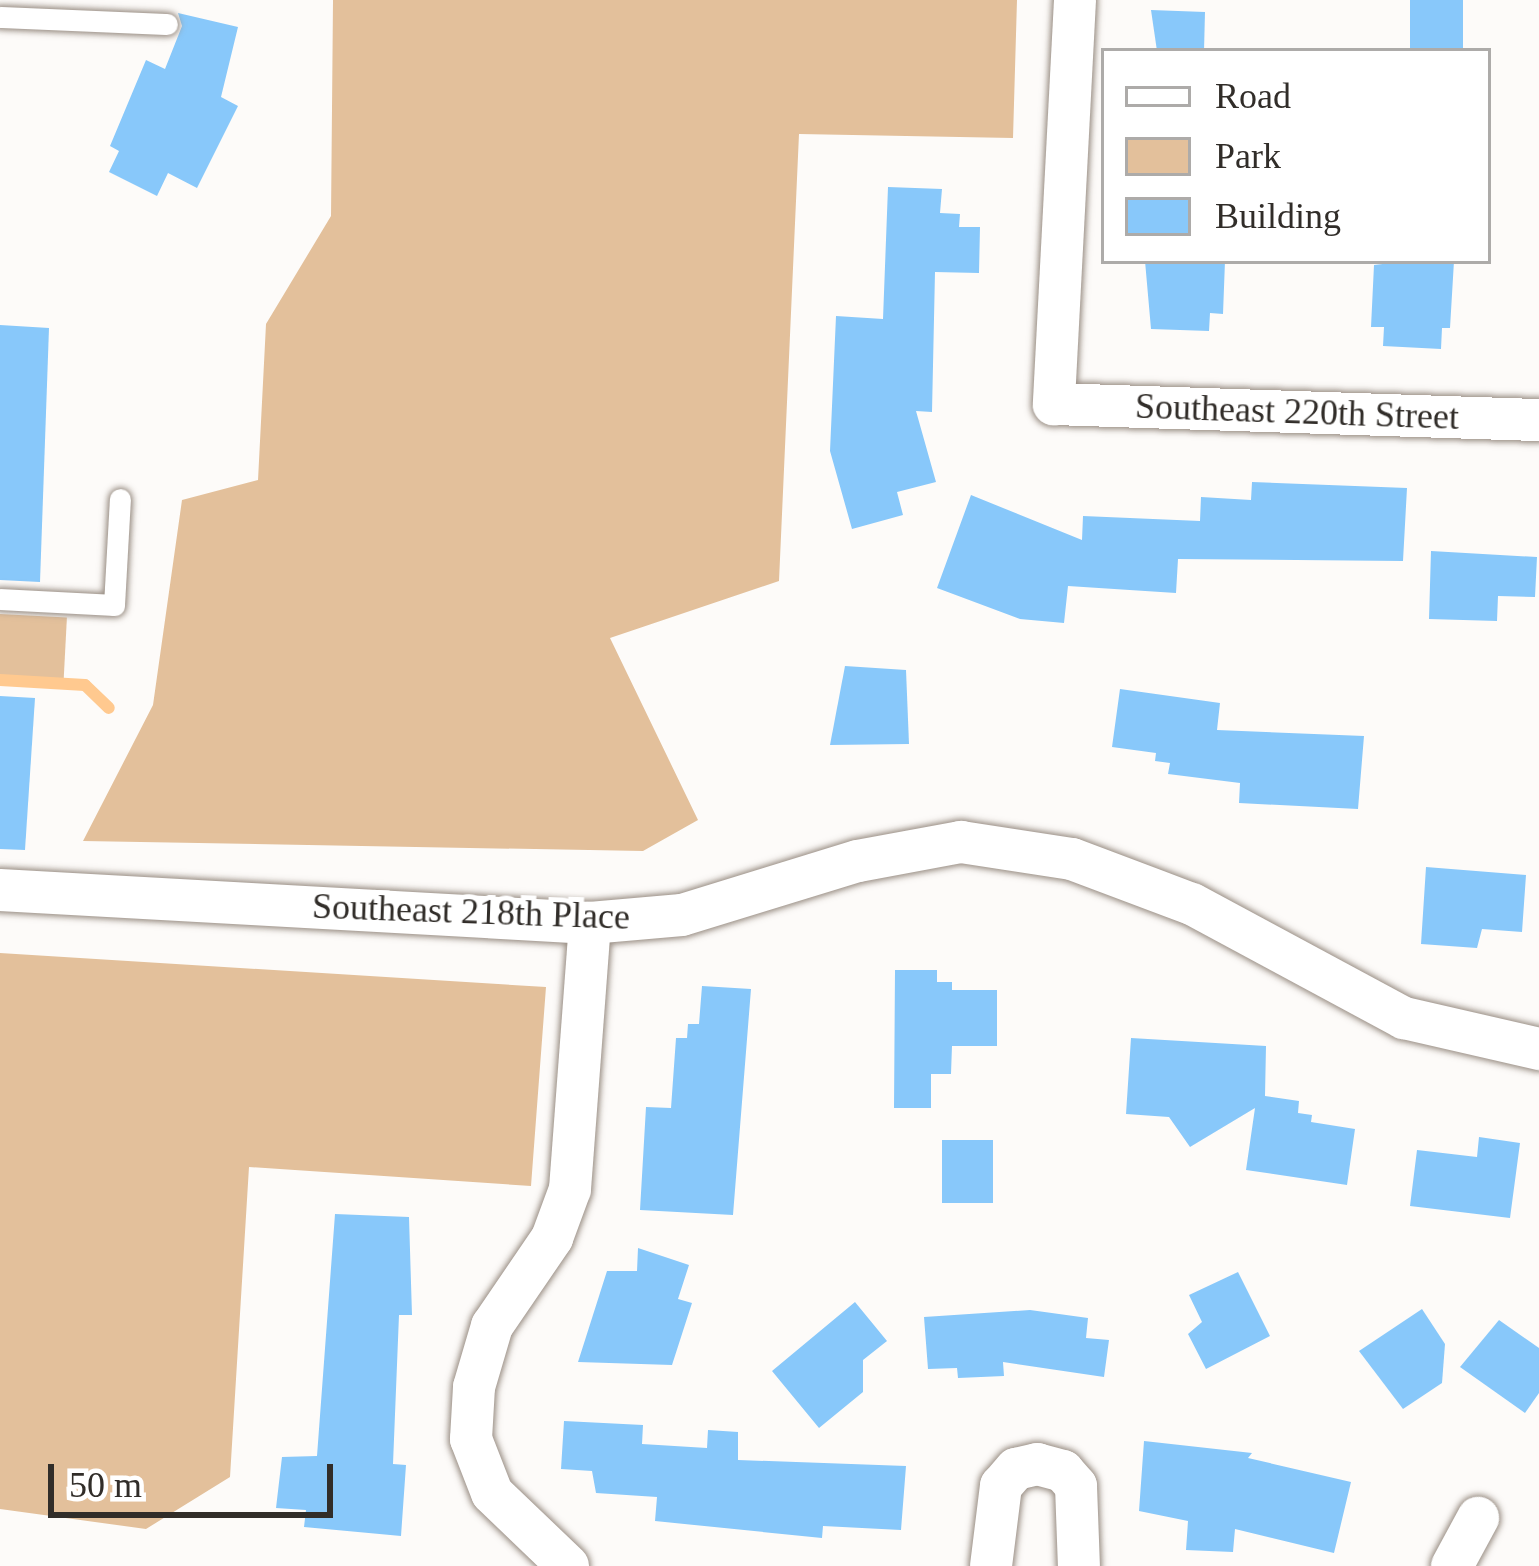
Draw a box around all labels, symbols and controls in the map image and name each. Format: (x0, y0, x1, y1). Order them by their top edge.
legend (1101, 48, 1491, 264)
text: Road (1215, 76, 1291, 116)
text: Park (1215, 136, 1281, 176)
text: Building (1215, 196, 1341, 236)
street label: Southeast 220th Street (1134, 385, 1460, 439)
street label: Southeast 218th Place (311, 885, 631, 939)
scale bar (54, 1440, 339, 1514)
text: 50 m (69, 1465, 142, 1505)

